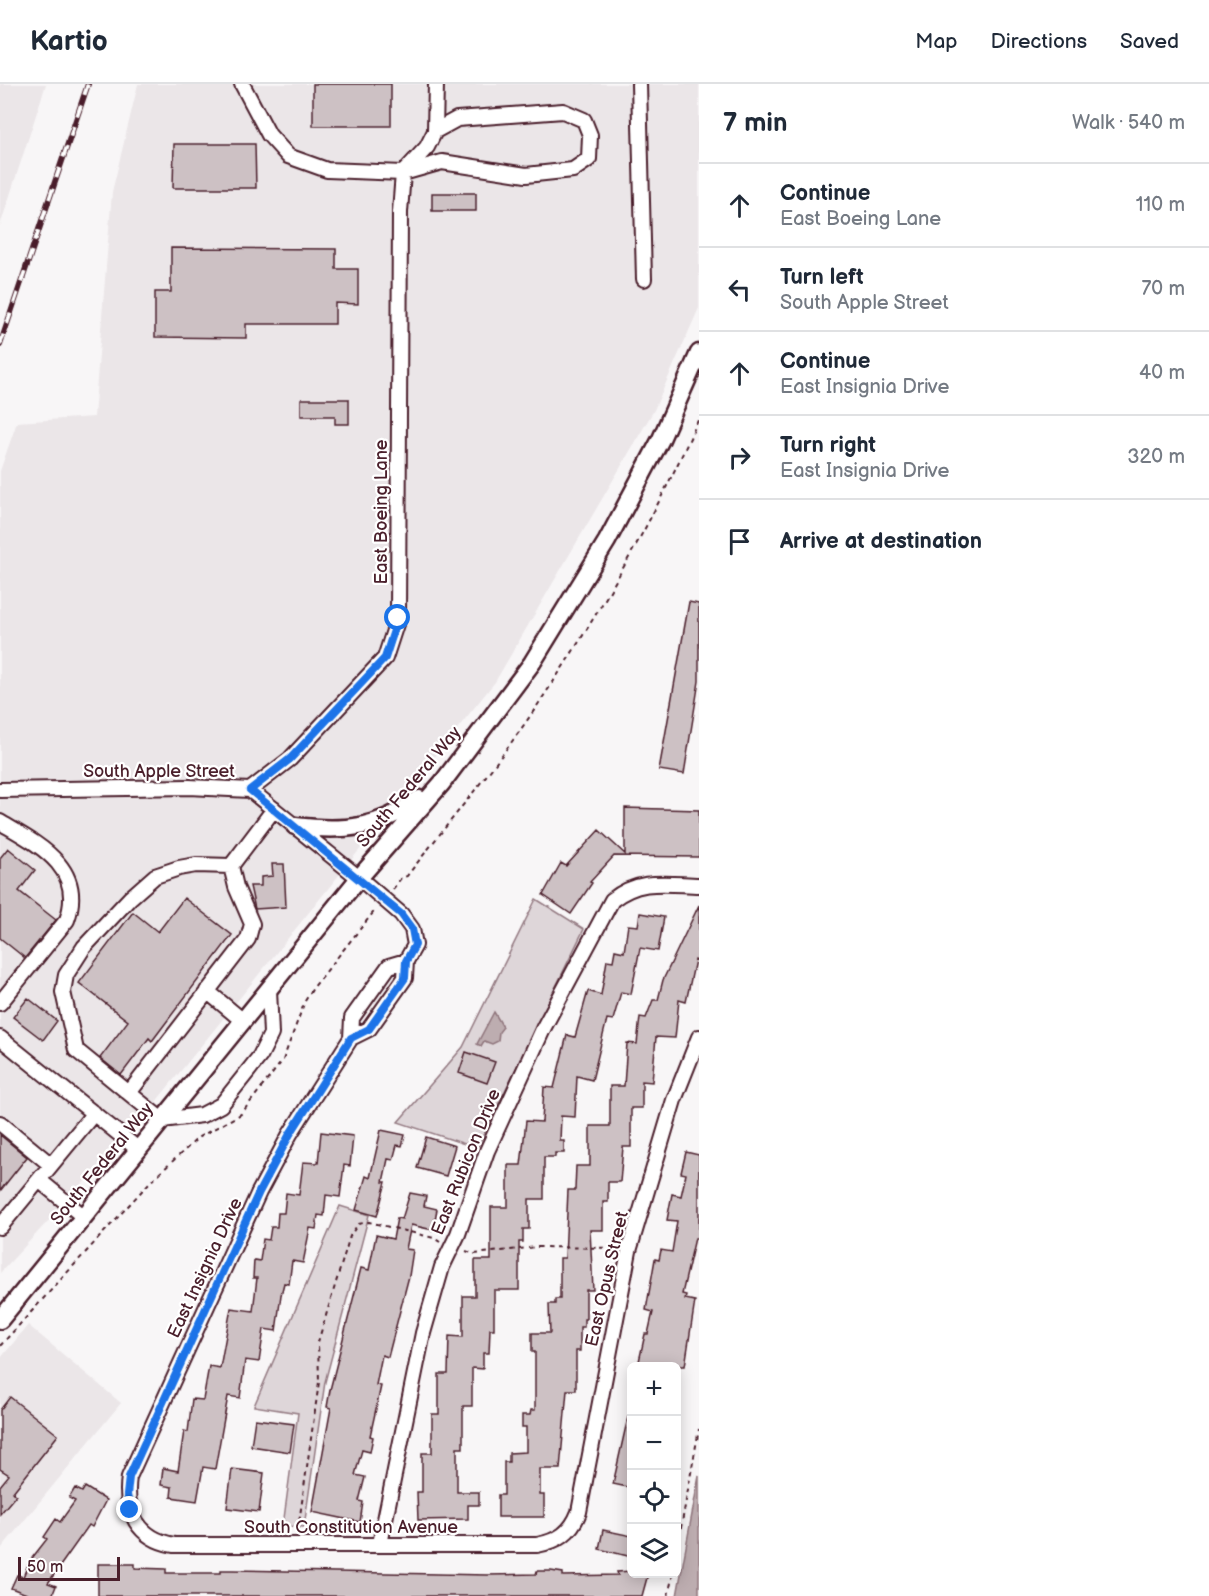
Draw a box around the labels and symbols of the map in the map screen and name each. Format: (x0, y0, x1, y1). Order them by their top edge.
street label: East Boeing Lane (371, 439, 392, 585)
route start (384, 604, 410, 630)
street label: South Federal Way (352, 722, 466, 852)
street label: South Apple Street (83, 761, 235, 782)
street label: East Rubicon Drive (427, 1086, 505, 1238)
street label: South Federal Way (46, 1098, 158, 1229)
street label: East Insignia Drive (163, 1194, 247, 1341)
street label: East Opus Street (581, 1209, 633, 1349)
route end (116, 1496, 142, 1522)
street label: South Constitution Avenue (244, 1517, 458, 1538)
scale bar (18, 1554, 120, 1582)

